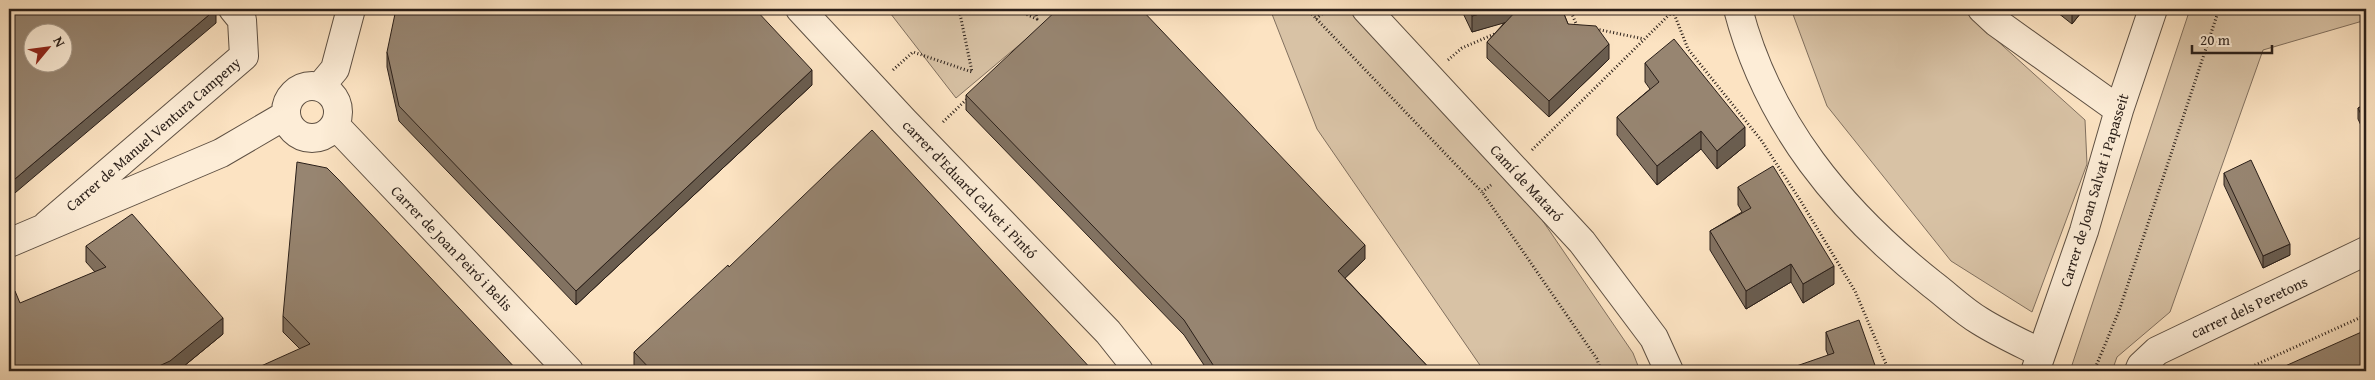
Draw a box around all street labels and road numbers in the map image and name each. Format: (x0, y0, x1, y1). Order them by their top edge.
street label: Carrer de Manuel Ventura Campeny (61, 52, 245, 216)
street label: Carrer de Joan Salvat i Papasseit (2055, 90, 2134, 289)
street label: carrer d'Eduard Calvet i Pintó (898, 115, 1042, 263)
street label: Camí de Mataró (1486, 140, 1569, 227)
street label: Carrer de Joan Peiró i Belis (386, 181, 518, 316)
street label: carrer dels Peretons (2187, 271, 2311, 343)

